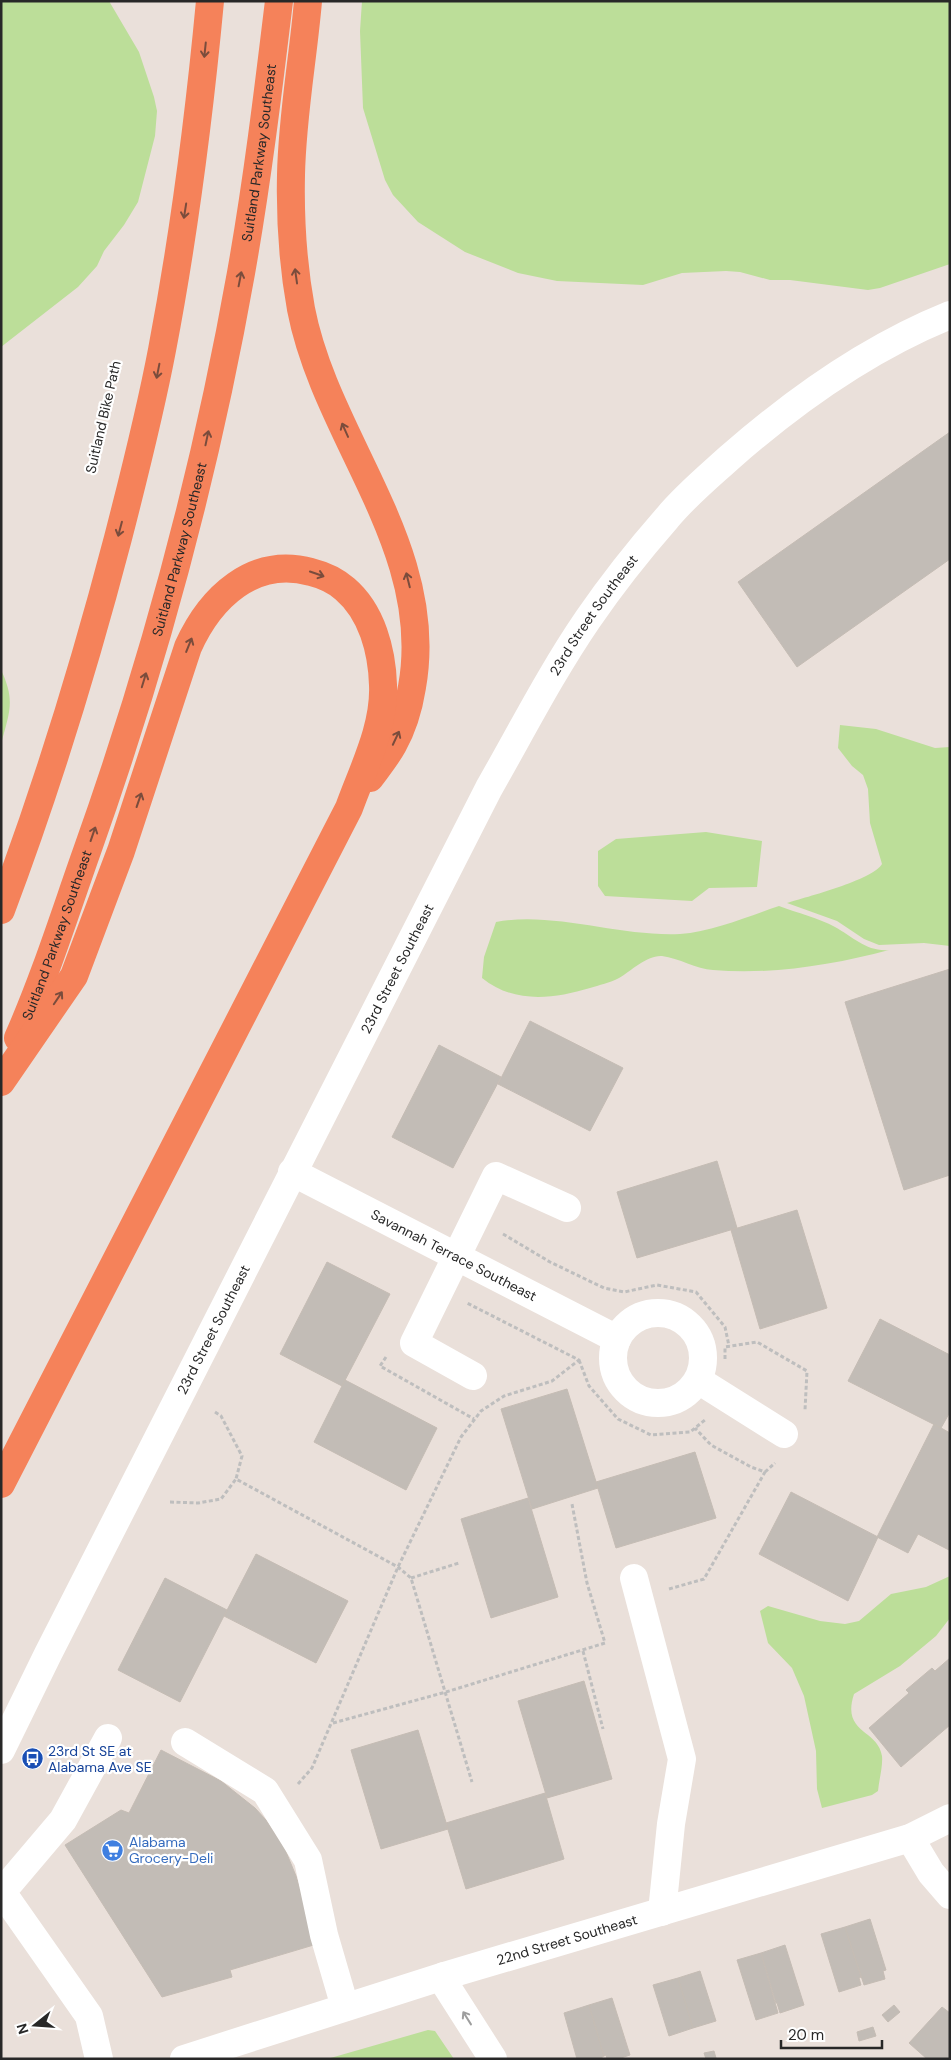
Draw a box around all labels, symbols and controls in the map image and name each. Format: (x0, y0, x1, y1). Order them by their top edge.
one-way arrow (200, 41, 210, 57)
street label: Suitland Parkway Southeast (238, 63, 280, 243)
one-way arrow (180, 203, 190, 219)
one-way arrow (291, 268, 301, 284)
one-way arrow (235, 271, 245, 287)
street label: Suitland Bike Path (81, 359, 125, 475)
one-way arrow (152, 363, 162, 379)
one-way arrow (340, 423, 350, 438)
one-way arrow (203, 430, 212, 446)
street label: Suitland Parkway Southeast (148, 461, 211, 638)
one-way arrow (115, 521, 124, 537)
street label: 23rd Street Southeast (545, 551, 642, 679)
one-way arrow (308, 570, 324, 579)
one-way arrow (403, 572, 412, 588)
one-way arrow (185, 638, 195, 653)
one-way arrow (139, 672, 149, 688)
one-way arrow (391, 731, 401, 746)
one-way arrow (135, 792, 144, 808)
one-way arrow (89, 827, 98, 842)
street label: Suitland Parkway Southeast (18, 848, 96, 1023)
street label: 23rd Street Southeast (357, 901, 438, 1036)
one-way arrow (54, 992, 64, 1006)
street label: Savannah Terrace Southeast (368, 1205, 540, 1305)
street label: 23rd Street Southeast (173, 1262, 254, 1397)
place label: 23rd St SE at Alabama Ave SE (48, 1742, 152, 1776)
bus stop icon: 23rd St SE at Alabama Ave SE (20, 1747, 44, 1771)
place label: Alabama Grocery-Deli (129, 1833, 213, 1867)
supermarket icon: Alabama Grocery-Deli (101, 1838, 125, 1862)
street label: 22nd Street Southeast (494, 1910, 639, 1969)
north arrow (10, 2000, 60, 2050)
one-way arrow (462, 2012, 472, 2026)
scale bar (781, 2018, 882, 2050)
text: N (12, 2021, 33, 2036)
text: 20 m (788, 2025, 824, 2045)

